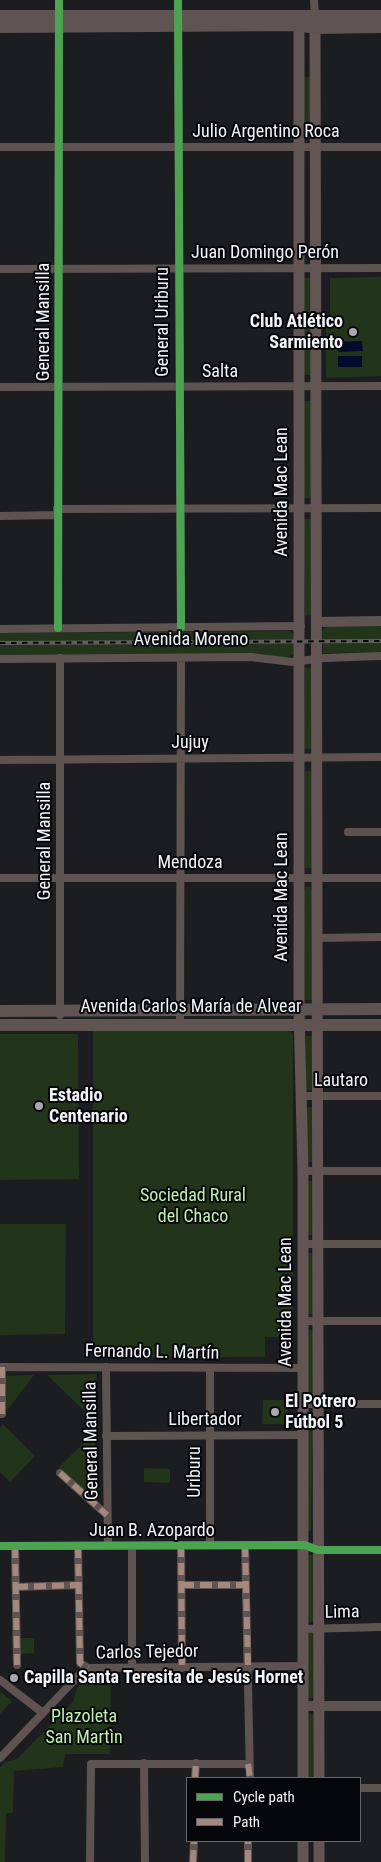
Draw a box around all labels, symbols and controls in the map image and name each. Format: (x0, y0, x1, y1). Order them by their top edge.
street label: Julio Argentino Roca (192, 121, 340, 143)
street label: Juan Domingo Perón (191, 242, 339, 264)
street label: General Mansilla (33, 263, 55, 381)
street label: General Uriburu (152, 267, 174, 377)
place label: Club Atlético Sarmiento (250, 311, 343, 354)
marker: Club Atlético Sarmiento (347, 326, 359, 338)
street label: Salta (202, 361, 238, 383)
street label: Avenida Mac Lean (271, 427, 293, 557)
street label: Avenida Moreno (134, 629, 248, 651)
street label: Jujuy (171, 732, 209, 754)
street label: General Mansilla (34, 782, 56, 900)
street label: Avenida Mac Lean (271, 832, 293, 962)
street label: Mendoza (157, 852, 223, 874)
street label: Avenida Carlos María de Alvear (80, 996, 302, 1018)
street label: Lautaro (314, 1070, 368, 1092)
place label: Estadio Centenario (49, 1085, 128, 1128)
marker: Estadio Centenario (33, 1100, 45, 1112)
park label: Sociedad Rural del Chaco (140, 1185, 246, 1228)
street label: Avenida Mac Lean (275, 1237, 297, 1367)
street label: Fernando L. Martín (85, 1341, 219, 1365)
street label: General Mansilla (80, 1382, 104, 1500)
place label: El Potrero Fútbol 5 (285, 1391, 356, 1434)
marker: El Potrero Fútbol 5 (269, 1406, 281, 1418)
street label: Libertador (168, 1409, 242, 1431)
street label: Uriburu (184, 1446, 206, 1498)
street label: Juan B. Azopardo (89, 1520, 215, 1542)
street label: Lima (324, 1602, 360, 1624)
street label: Carlos Tejedor (95, 1641, 199, 1665)
place label: Capilla Santa Teresita de Jesús Hornet (24, 1667, 303, 1689)
marker: Capilla Santa Teresita de Jesús Hornet (8, 1672, 20, 1684)
park label: Plazoleta San Martìn (45, 1706, 123, 1748)
legend (186, 1777, 361, 1842)
text: Cycle path (233, 1788, 295, 1806)
text: Path (233, 1813, 260, 1831)

